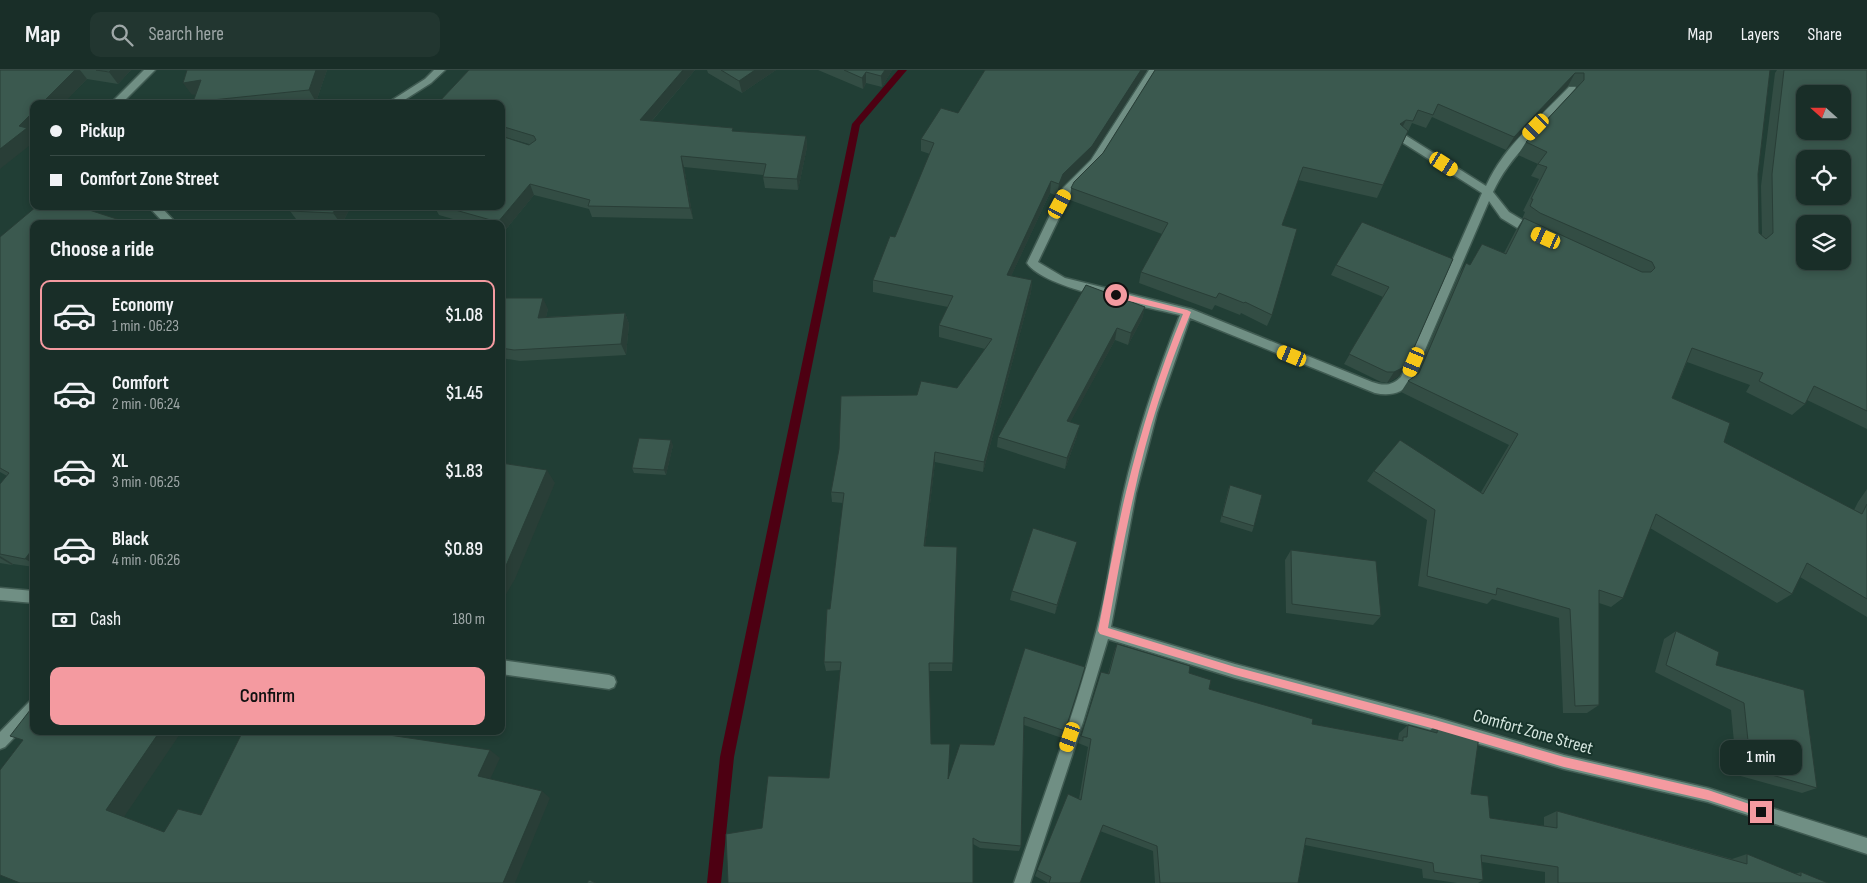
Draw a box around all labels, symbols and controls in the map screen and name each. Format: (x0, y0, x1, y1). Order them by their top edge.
search box (90, 12, 440, 57)
text: Map (25, 20, 60, 49)
icon: search (108, 21, 136, 49)
text: Search here (148, 23, 224, 46)
text: Map (1688, 24, 1713, 45)
text: Layers (1741, 24, 1780, 45)
text: Share (1808, 24, 1842, 45)
north arrow (1796, 85, 1851, 140)
map controls (1796, 85, 1851, 270)
car (1520, 111, 1551, 143)
text: Pickup (80, 120, 125, 143)
car (1427, 150, 1460, 178)
button: locate (1796, 150, 1851, 205)
text: Comfort Zone Street (80, 168, 219, 191)
car (1046, 187, 1073, 221)
button: layers (1796, 215, 1851, 270)
car (1529, 225, 1562, 251)
text: Choose a ride (50, 236, 154, 263)
route start (1105, 284, 1127, 306)
icon: car (52, 293, 97, 338)
text: Economy (112, 294, 174, 317)
text: $1.08 (445, 304, 483, 327)
text: 1 min · 06:23 (112, 317, 179, 336)
car (1275, 343, 1308, 369)
car (1401, 345, 1426, 379)
icon: car (52, 371, 97, 416)
text: Comfort (112, 372, 169, 395)
text: $1.45 (445, 382, 483, 405)
text: 2 min · 06:24 (112, 395, 180, 414)
icon: car (52, 449, 97, 494)
text: XL (112, 450, 128, 473)
text: $1.83 (445, 460, 483, 483)
text: 3 min · 06:25 (112, 473, 180, 492)
icon: car (52, 527, 97, 572)
text: Black (112, 528, 149, 551)
text: $0.89 (444, 538, 483, 561)
text: 4 min · 06:26 (112, 551, 180, 570)
icon: cash (50, 606, 78, 634)
text: Cash (90, 608, 121, 631)
text: 180 m (452, 610, 485, 629)
button: Confirm (50, 667, 485, 725)
street label: Comfort Zone Street (1471, 705, 1596, 759)
car (1058, 720, 1081, 754)
callout: 1 min (1720, 740, 1802, 774)
text: 1 min (1746, 748, 1776, 767)
route end (1750, 801, 1772, 823)

